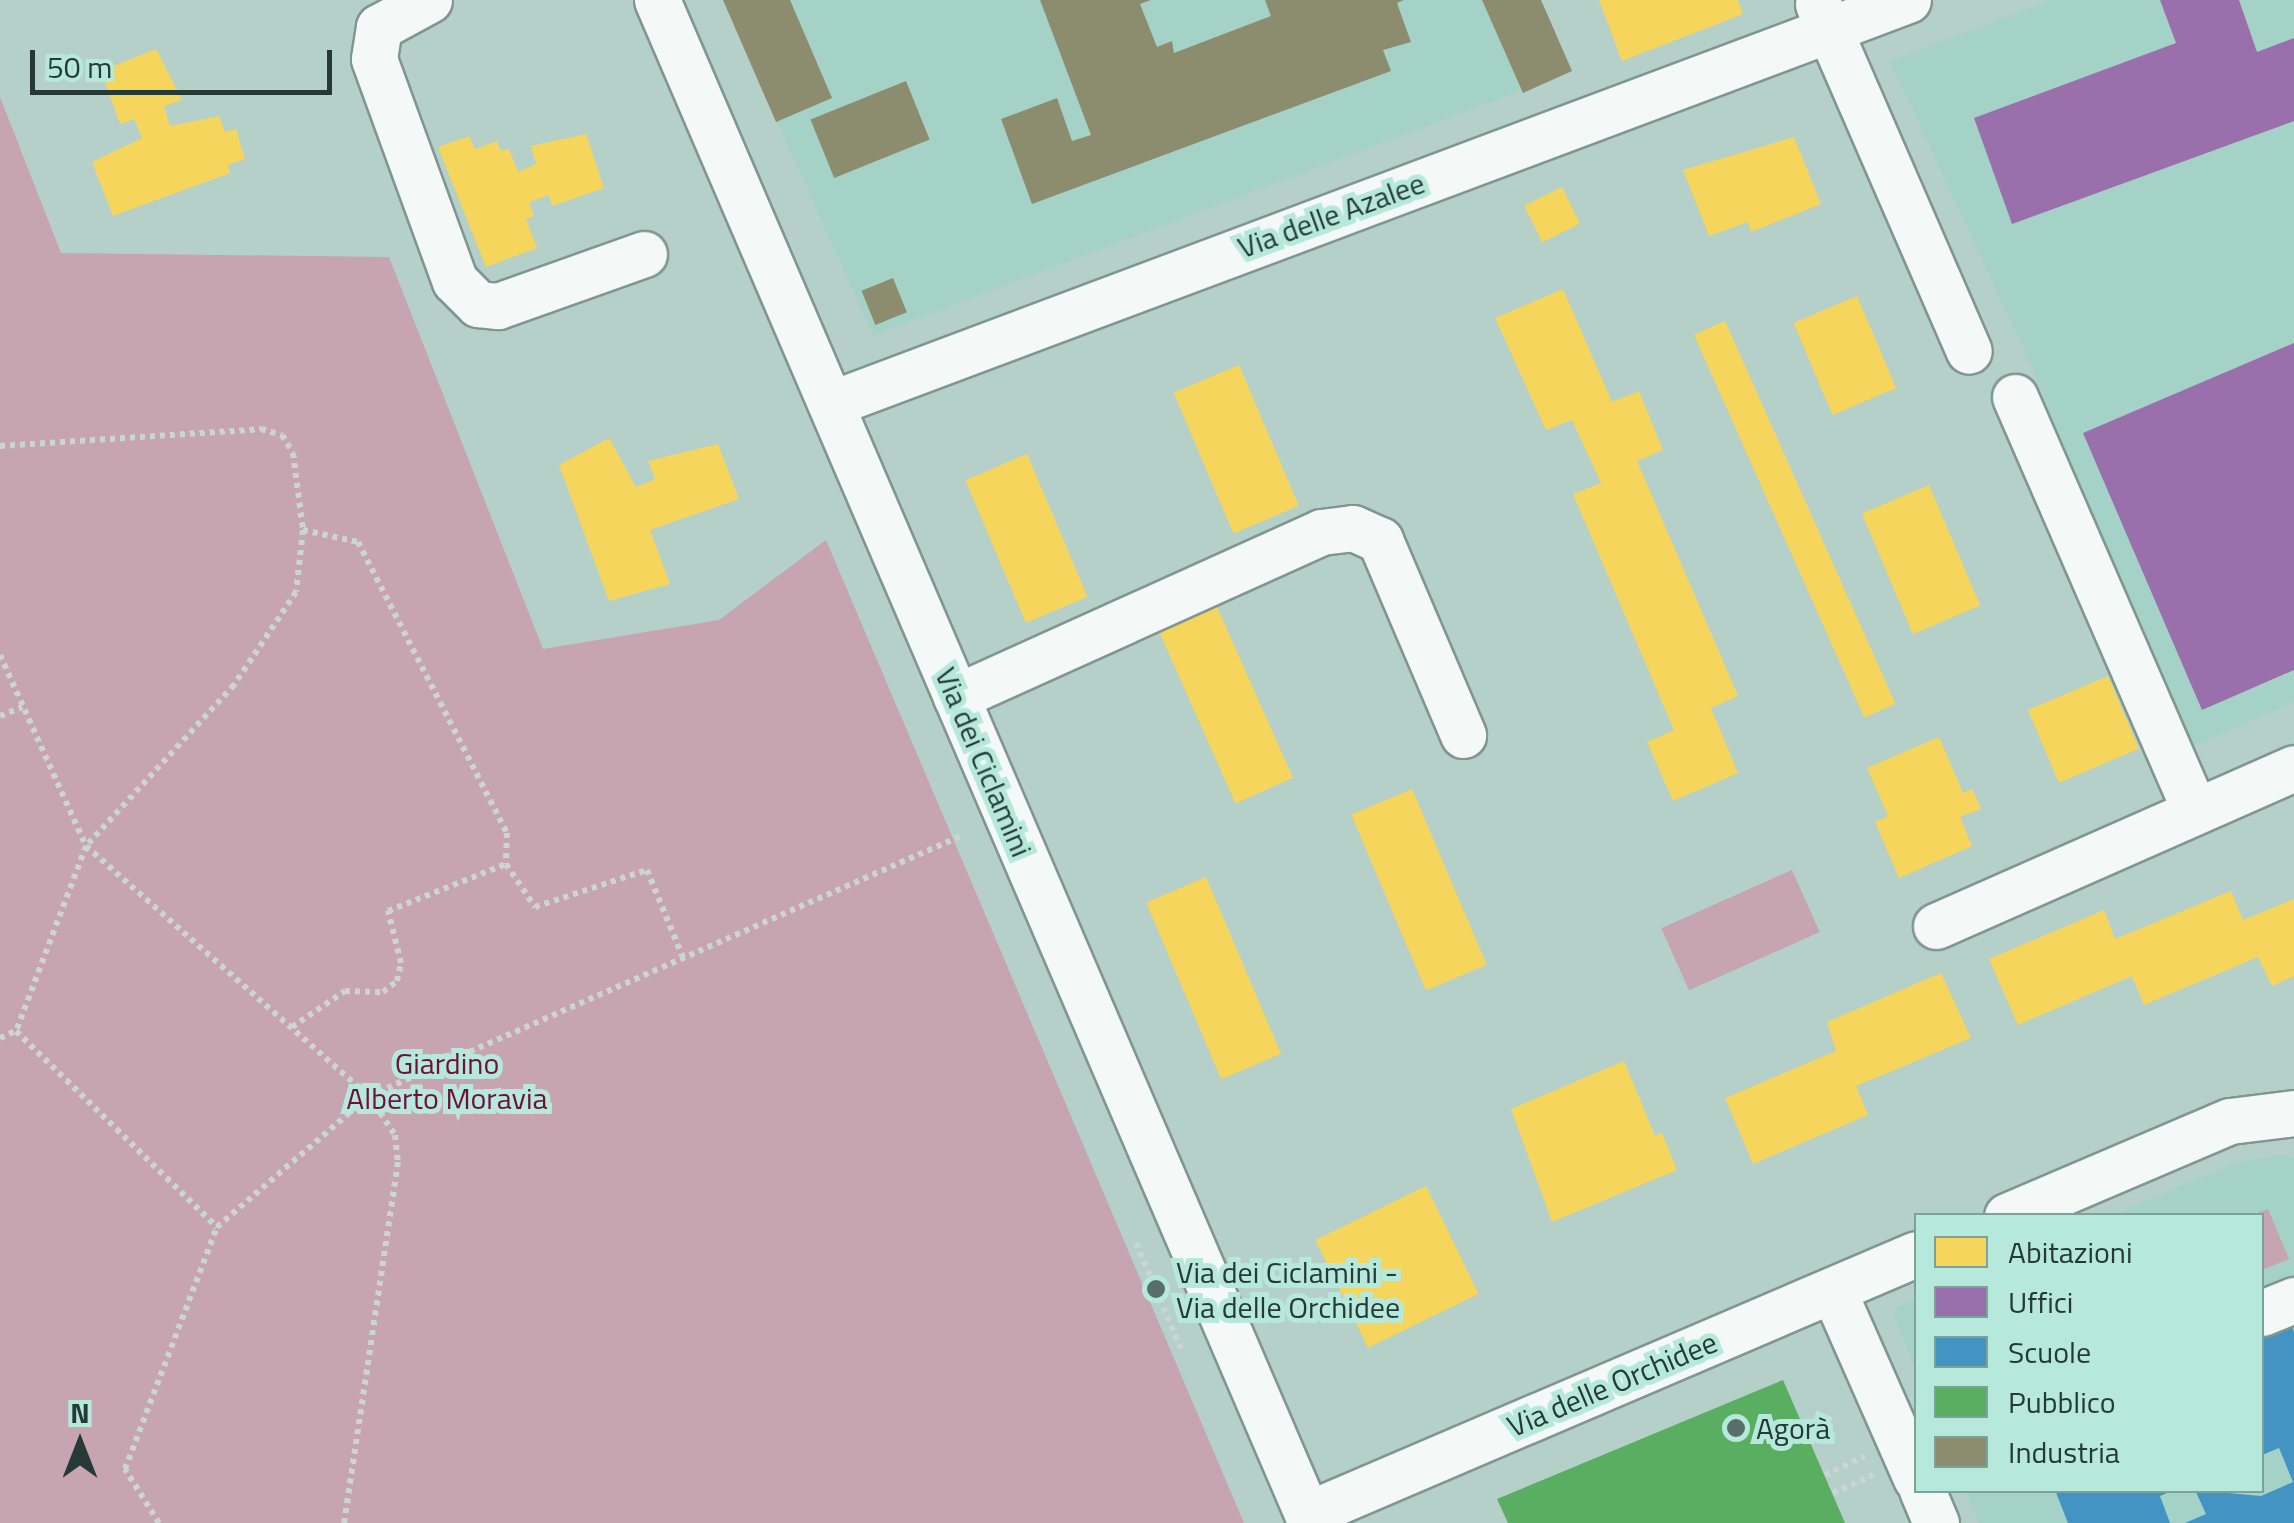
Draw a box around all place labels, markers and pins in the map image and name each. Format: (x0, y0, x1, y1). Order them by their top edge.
place label: Via dei Ciclamini - Via delle Orchidee (1176, 1254, 1400, 1324)
marker: Via dei Ciclamini - Via delle Orchidee (1145, 1278, 1167, 1300)
place label: Agorà (1756, 1410, 1830, 1446)
marker: Agorà (1725, 1417, 1747, 1439)

